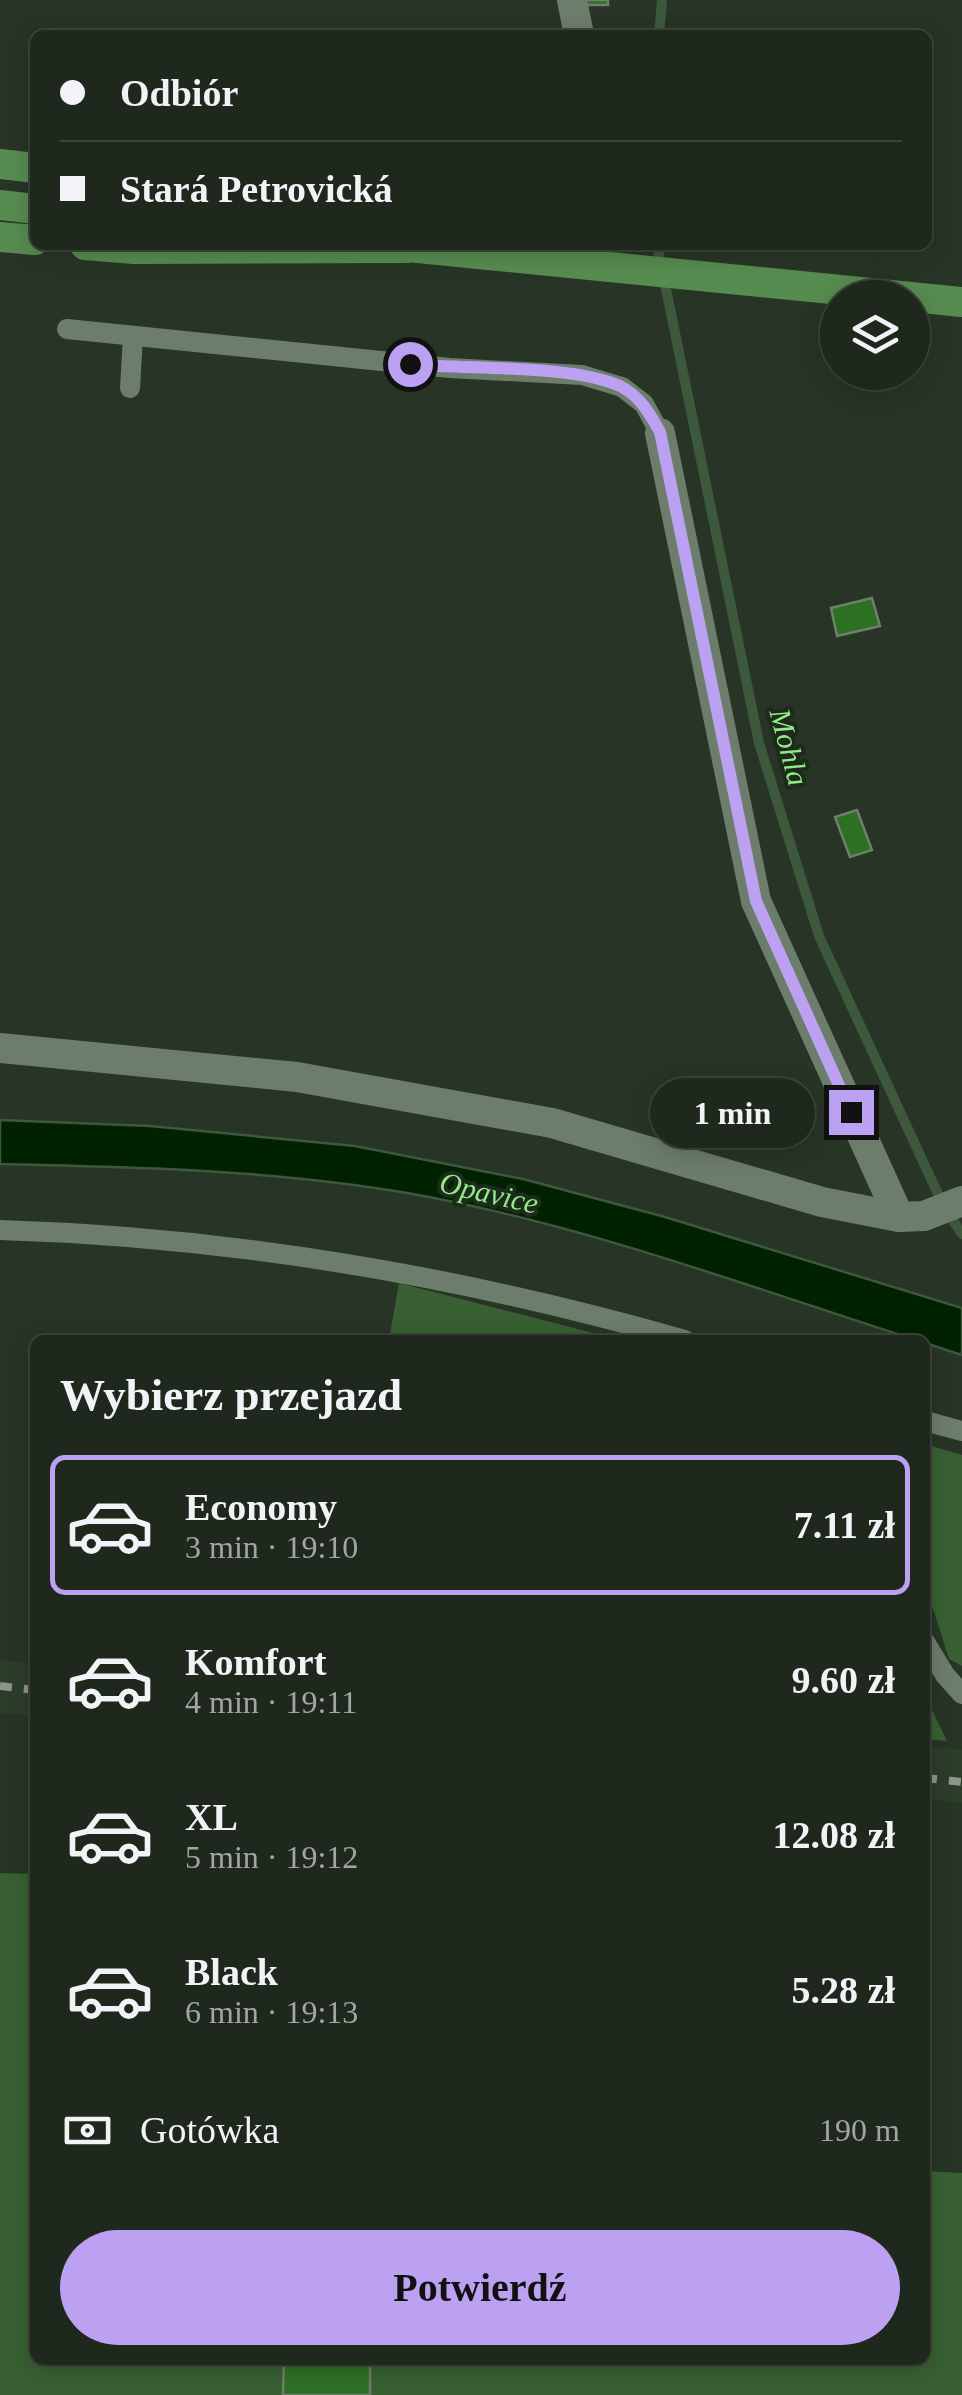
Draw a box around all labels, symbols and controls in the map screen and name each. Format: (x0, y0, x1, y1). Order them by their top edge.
text: Odbiór (120, 72, 238, 114)
text: Stará Petrovická (120, 168, 393, 210)
map controls (820, 280, 930, 390)
button: layers (820, 280, 930, 390)
route start (388, 342, 433, 387)
water label: Mohla (763, 704, 816, 789)
callout: 1 min (651, 1077, 816, 1147)
route end (829, 1090, 874, 1135)
text: 1 min (694, 1095, 771, 1131)
water label: Opavice (437, 1165, 542, 1220)
text: Wybierz przejazd (60, 1370, 402, 1420)
icon: car (65, 1480, 155, 1570)
text: Economy (185, 1486, 337, 1528)
text: 7.11 zł (794, 1504, 895, 1546)
text: 3 min · 19:10 (185, 1529, 358, 1565)
icon: car (65, 1635, 155, 1725)
text: Komfort (185, 1641, 326, 1683)
text: 9.60 zł (792, 1659, 895, 1701)
text: 4 min · 19:11 (185, 1684, 357, 1720)
icon: car (65, 1790, 155, 1880)
text: XL (185, 1796, 238, 1838)
text: 12.08 zł (773, 1814, 895, 1856)
text: 5 min · 19:12 (185, 1839, 358, 1875)
icon: car (65, 1945, 155, 2035)
text: Black (185, 1951, 278, 1993)
text: 5.28 zł (792, 1969, 895, 2011)
text: 6 min · 19:13 (185, 1994, 358, 2030)
icon: cash (60, 2103, 115, 2158)
text: Gotówka (140, 2109, 279, 2151)
text: 190 m (819, 2112, 900, 2148)
button: Potwierdź (60, 2230, 900, 2345)

